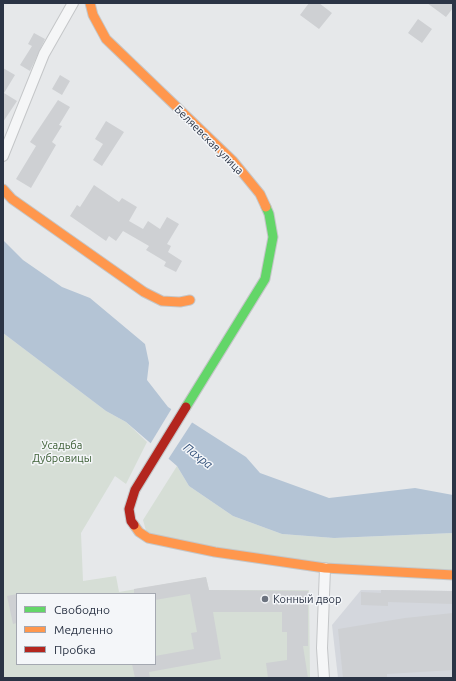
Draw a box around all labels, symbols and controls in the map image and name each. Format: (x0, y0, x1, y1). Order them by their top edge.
street label: Беляевская улица (172, 103, 246, 177)
park label: Усадьба Дубровицы (32, 438, 92, 464)
water label: Пахра (181, 440, 215, 472)
place label: Конный двор (273, 592, 341, 606)
legend (16, 593, 156, 665)
marker: Конный двор (260, 594, 270, 604)
text: Свободно (54, 603, 110, 616)
text: Медленно (54, 623, 113, 636)
text: Пробка (54, 643, 96, 656)

